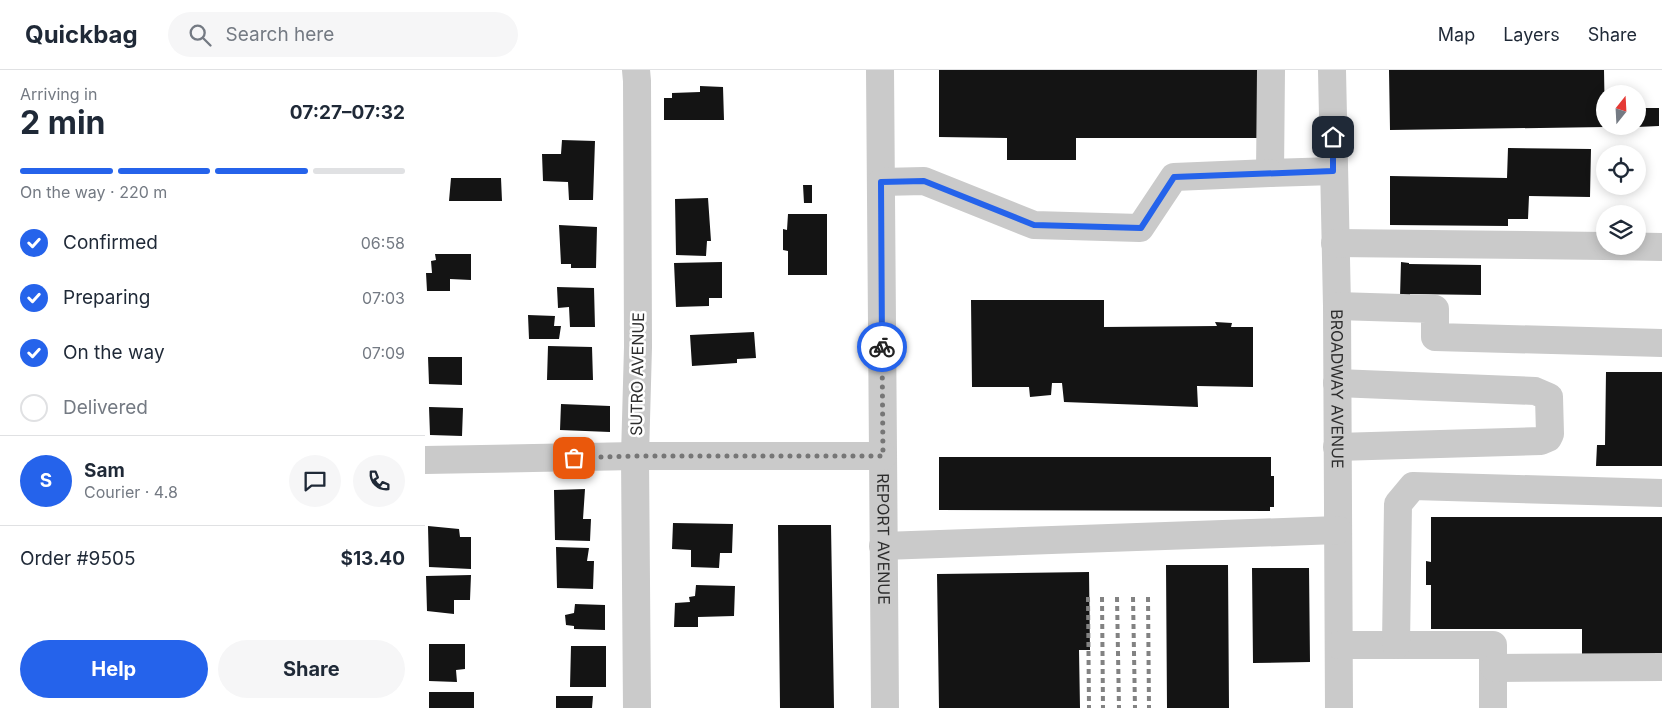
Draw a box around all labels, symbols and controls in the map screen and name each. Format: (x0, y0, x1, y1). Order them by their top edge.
search box (168, 12, 518, 57)
text: Quickbag (25, 20, 138, 49)
icon: search (186, 21, 214, 49)
text: Search here (226, 23, 334, 46)
text: Map (1438, 24, 1475, 45)
text: Layers (1503, 24, 1560, 45)
text: Share (1588, 24, 1637, 45)
text: Arriving in (20, 84, 97, 104)
north arrow (1596, 85, 1646, 135)
map controls (1596, 85, 1646, 255)
text: 07:27–07:32 (290, 101, 405, 124)
text: 2 min (20, 103, 106, 142)
pin (1312, 116, 1354, 158)
icon: home (1319, 123, 1347, 151)
button: locate (1596, 145, 1646, 195)
text: On the way · 220 m (20, 182, 167, 202)
button: layers (1596, 205, 1646, 255)
icon: check (20, 229, 48, 257)
text: Confirmed (63, 231, 158, 254)
text: 06:58 (361, 233, 405, 253)
icon: check (20, 284, 48, 312)
text: Preparing (63, 286, 150, 309)
text: 07:03 (362, 288, 405, 308)
street label: BROADWAY AVENUE (1327, 309, 1348, 469)
street label: SUTRO AVENUE (626, 312, 648, 436)
courier (857, 322, 907, 372)
icon: bike (868, 333, 896, 361)
icon: check (20, 339, 48, 367)
text: On the way (63, 341, 165, 364)
text: 07:09 (362, 343, 405, 363)
text: Delivered (63, 396, 148, 419)
pin (553, 437, 595, 479)
icon: bag (560, 444, 588, 472)
button: chat (289, 455, 341, 507)
button: phone (353, 455, 405, 507)
text: Sam (84, 459, 125, 482)
text: S (40, 469, 52, 492)
street label: REPORT AVENUE (873, 473, 894, 605)
text: Courier · 4.8 (84, 482, 178, 502)
text: Order #9505 (20, 547, 135, 570)
text: $13.40 (340, 547, 405, 570)
button: Help (20, 640, 208, 698)
button: Share (218, 640, 405, 698)

